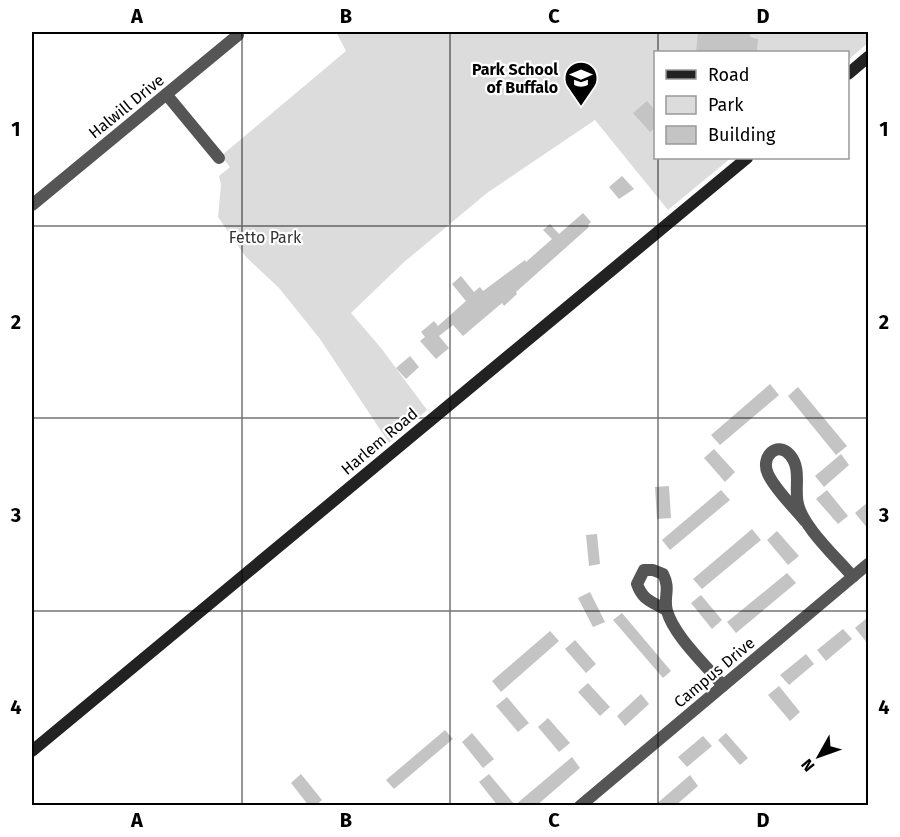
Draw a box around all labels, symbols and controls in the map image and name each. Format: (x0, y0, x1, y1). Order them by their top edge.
text: A (130, 4, 144, 28)
text: B (340, 4, 352, 28)
text: C (548, 4, 560, 28)
text: D (756, 4, 770, 28)
legend (654, 51, 849, 159)
place label: Park School of Buffalo (472, 60, 558, 97)
school or university icon: Park School of Buffalo (563, 60, 599, 107)
text: Road (708, 64, 750, 86)
street label: Halwill Drive (85, 70, 168, 142)
text: Park (708, 94, 744, 116)
text: 1 (11, 117, 21, 141)
text: 1 (879, 117, 889, 141)
text: Building (708, 124, 776, 146)
park label: Fetto Park (229, 228, 302, 247)
text: 2 (11, 310, 21, 334)
text: 2 (879, 310, 889, 334)
street label: Harlem Road (337, 404, 421, 479)
text: 3 (10, 503, 21, 527)
text: 3 (878, 503, 889, 527)
street label: Campus Drive (670, 633, 758, 712)
text: 4 (10, 695, 22, 719)
text: 4 (878, 695, 890, 719)
north arrow (789, 726, 849, 786)
text: N (797, 755, 819, 775)
text: A (130, 808, 144, 832)
text: B (340, 808, 352, 832)
text: C (548, 808, 560, 832)
text: D (756, 808, 770, 832)

